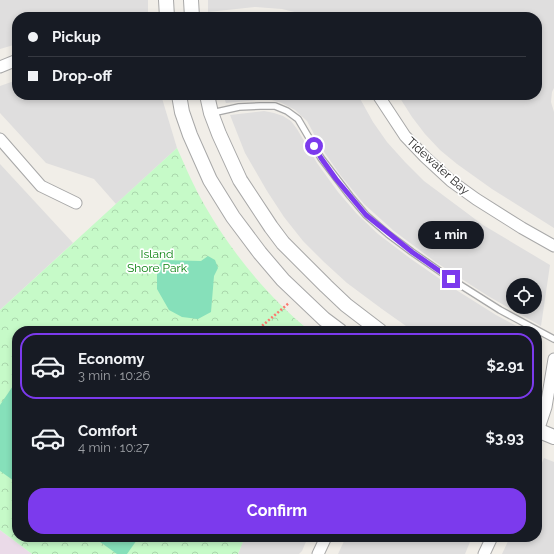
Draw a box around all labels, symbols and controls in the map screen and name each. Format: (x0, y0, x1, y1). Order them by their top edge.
text: Pickup (52, 28, 101, 46)
text: Drop-off (52, 67, 112, 85)
street label: Tidewater Bay (404, 134, 472, 198)
route start (305, 137, 323, 155)
callout: 1 min (418, 221, 484, 249)
text: 1 min (435, 227, 467, 242)
park label: Island Shore Park (127, 247, 188, 275)
route end (442, 270, 460, 288)
map controls (506, 278, 542, 314)
button: locate (506, 278, 542, 314)
icon: car (30, 348, 66, 384)
text: Economy (78, 350, 145, 368)
text: $2.91 (486, 357, 524, 375)
text: 3 min · 10:26 (78, 368, 150, 383)
icon: car (30, 420, 66, 456)
text: Comfort (78, 422, 137, 440)
text: $3.93 (486, 429, 524, 447)
text: 4 min · 10:27 (78, 440, 150, 455)
button: Confirm (28, 488, 526, 534)

